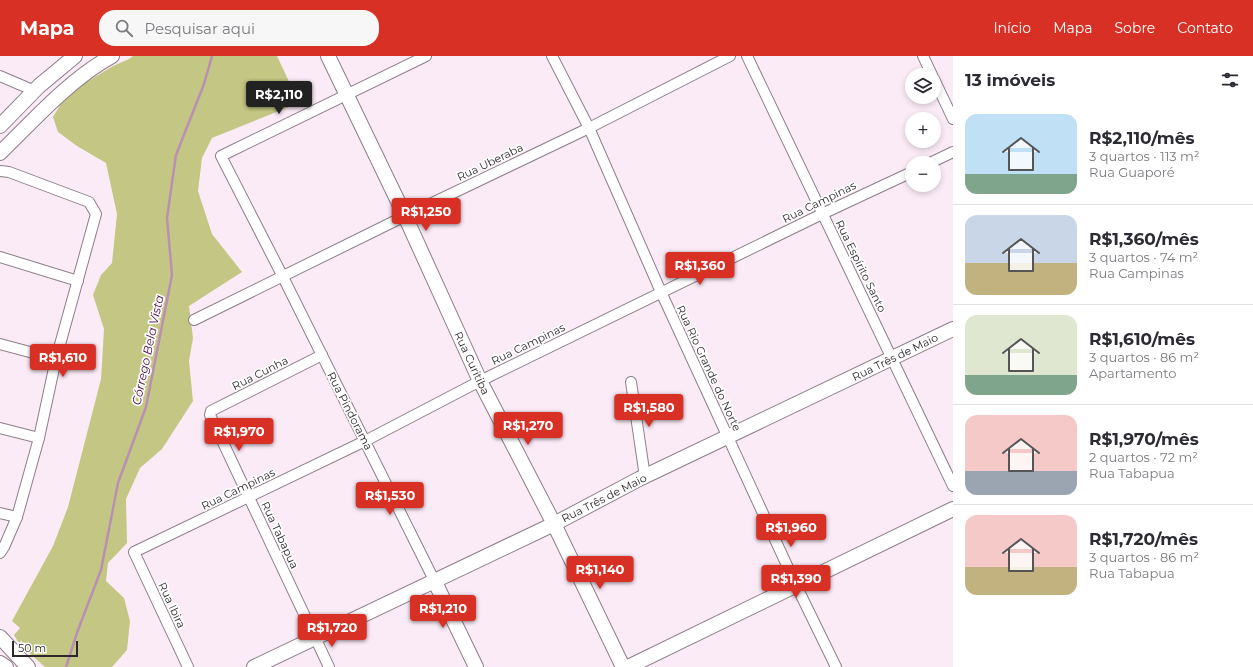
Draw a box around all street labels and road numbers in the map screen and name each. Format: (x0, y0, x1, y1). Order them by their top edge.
street label: Rua Uberaba (455, 140, 525, 184)
street label: Rua Campinas (780, 178, 859, 226)
street label: Rua Espírito Santo (833, 218, 889, 314)
street label: Rua Rio Grande do Norte (674, 303, 745, 434)
street label: Rua Campinas (489, 320, 568, 368)
street label: Rua Curitiba (451, 329, 493, 397)
street label: Rua Três de Maio (850, 330, 940, 384)
street label: Rua Cunha (230, 353, 290, 393)
street label: Rua Pindorama (324, 370, 376, 452)
street label: Rua Campinas (199, 465, 278, 513)
street label: Rua Três de Maio (559, 470, 649, 526)
street label: Rua Tabapua (258, 499, 302, 571)
street label: Rua Ibira (155, 580, 189, 630)

